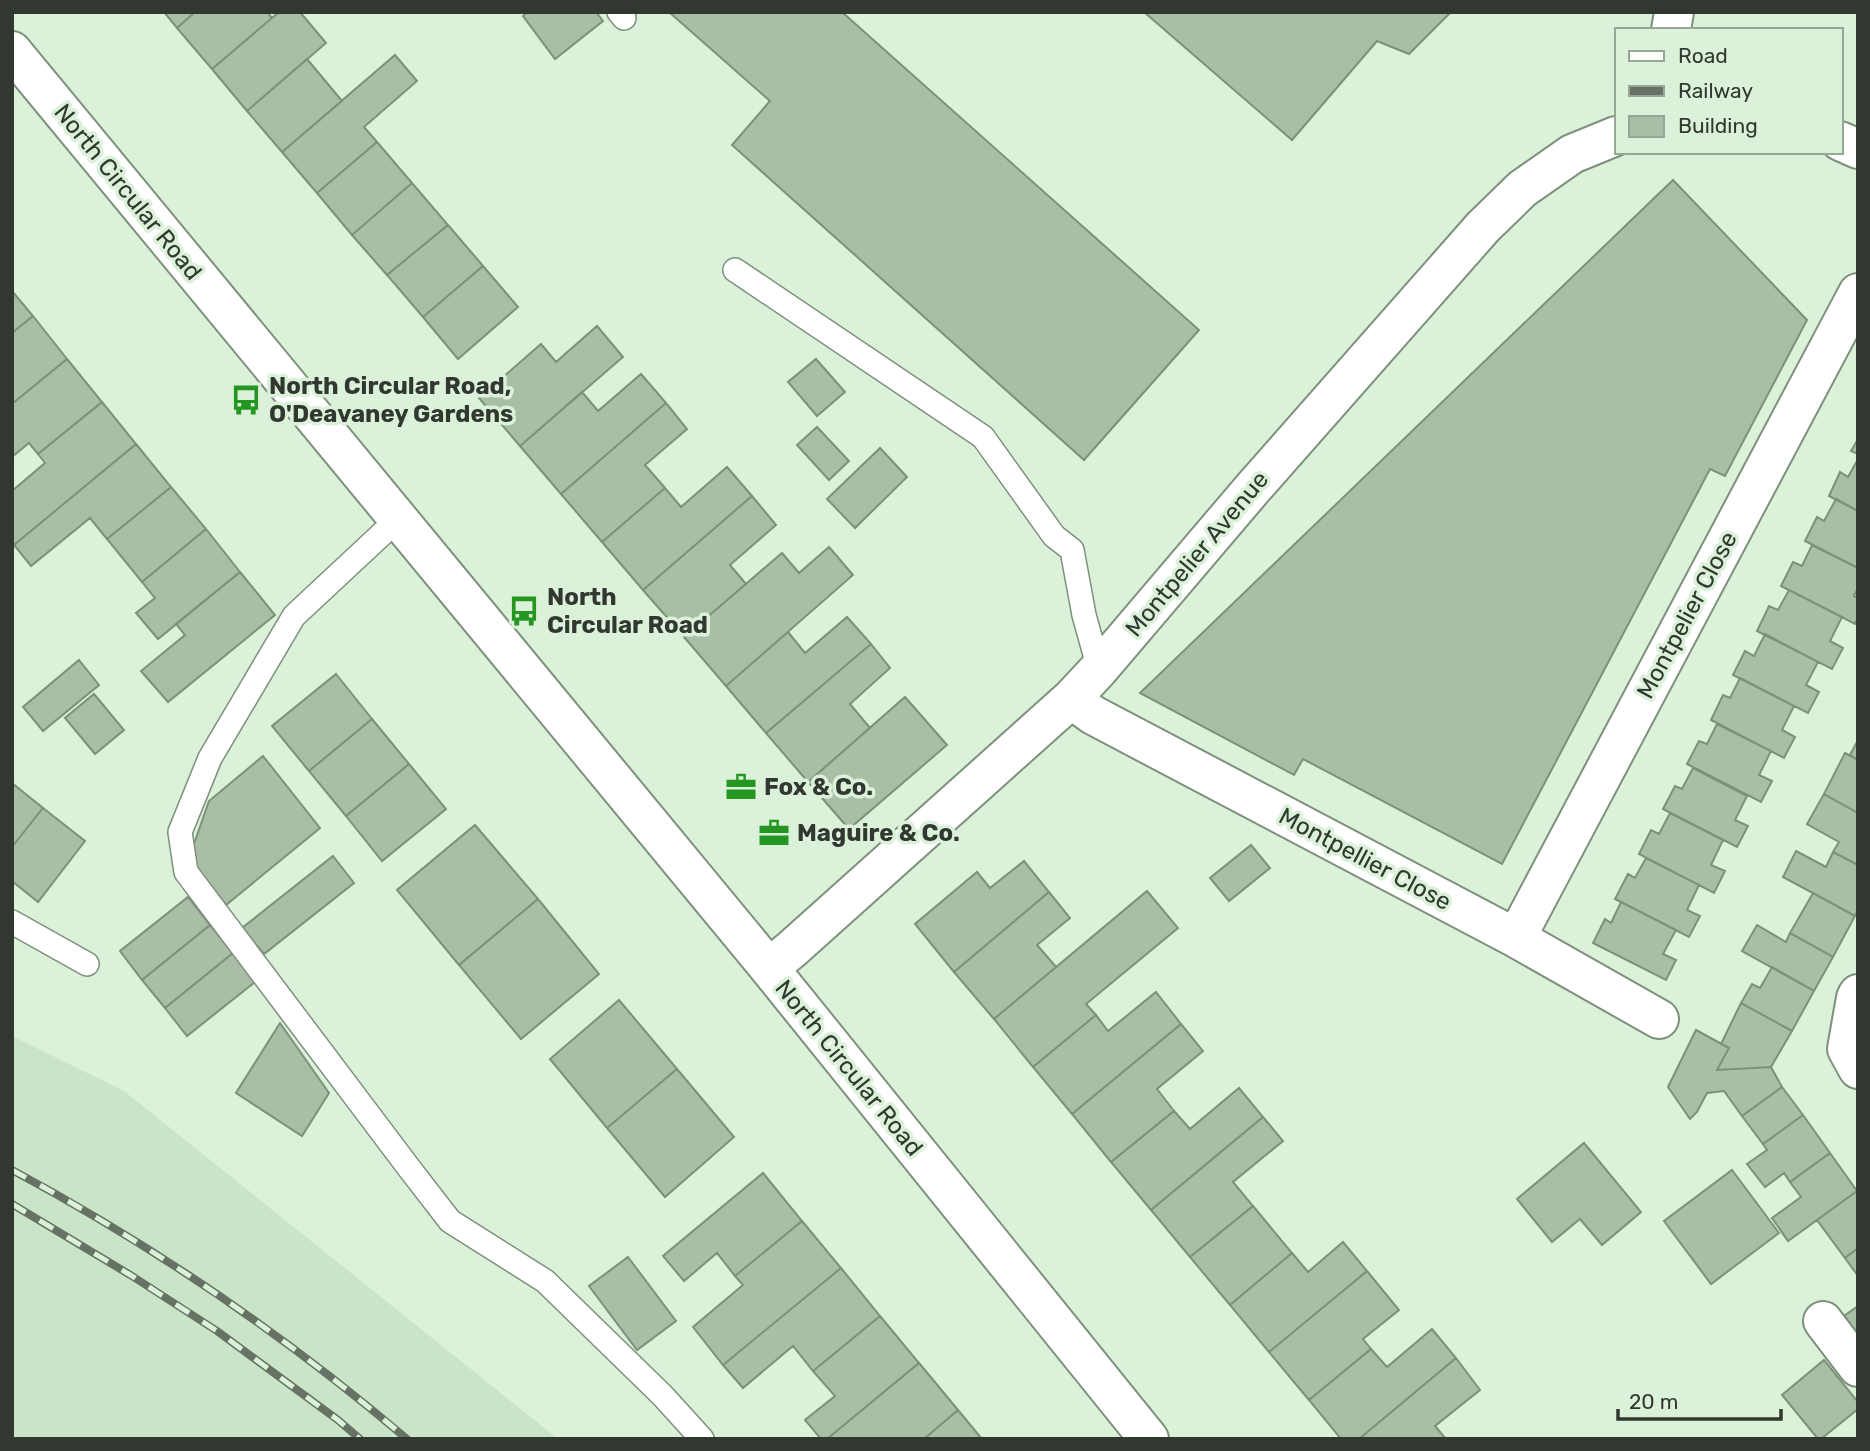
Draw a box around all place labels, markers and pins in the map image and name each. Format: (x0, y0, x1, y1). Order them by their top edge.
place label: North Circular Road, O'Deavaney Gardens (269, 372, 513, 428)
bus stop icon: North Circular Road, O'Deavaney Gardens (229, 383, 263, 417)
place label: North Circular Road (547, 583, 708, 639)
bus stop icon: North Circular Road (507, 594, 541, 628)
office icon: Fox & Co. (724, 770, 758, 804)
place label: Fox & Co. (764, 773, 873, 801)
office icon: Maguire & Co. (757, 816, 791, 850)
place label: Maguire & Co. (797, 819, 960, 847)

